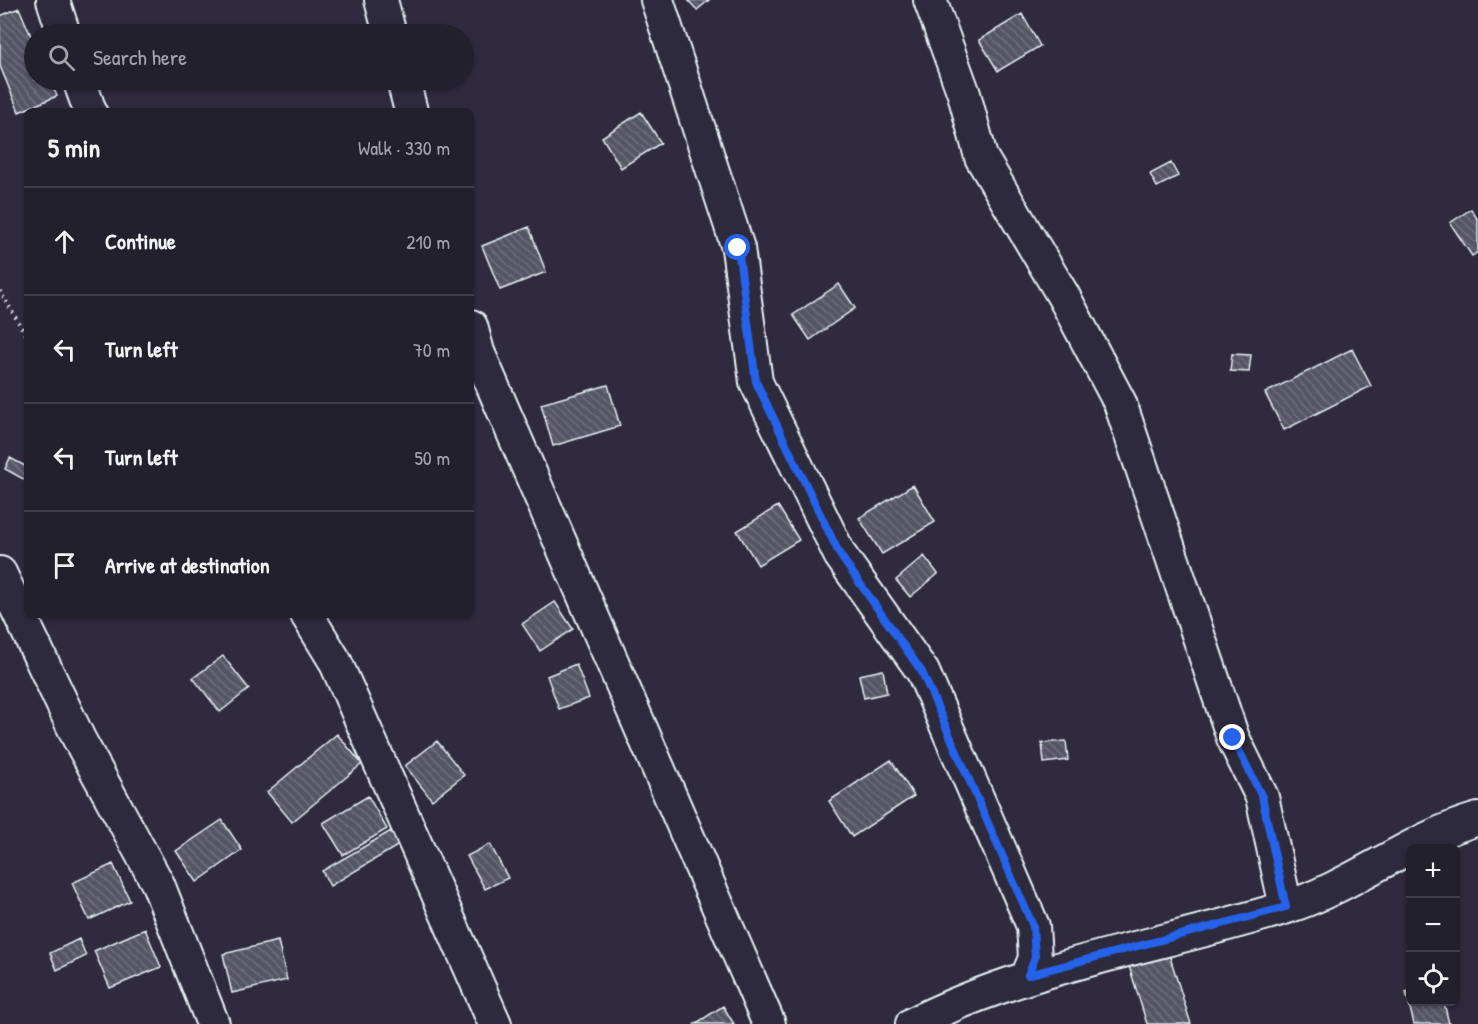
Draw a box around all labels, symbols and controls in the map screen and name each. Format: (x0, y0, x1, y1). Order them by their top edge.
search box (24, 24, 474, 90)
icon: search (45, 41, 78, 74)
text: Search here (93, 42, 187, 72)
text: 5 min (48, 130, 100, 165)
text: Walk · 330 m (358, 134, 450, 161)
icon: ahead (48, 225, 81, 258)
text: Continue (105, 226, 176, 256)
text: 210 m (406, 228, 450, 255)
route start (724, 234, 750, 260)
icon: left (48, 333, 81, 366)
text: Turn left (105, 334, 178, 364)
text: 70 m (413, 336, 450, 363)
icon: left (48, 441, 81, 474)
text: Turn left (105, 442, 178, 472)
text: 50 m (414, 444, 450, 471)
icon: arrive (48, 549, 81, 582)
text: Arrive at destination (105, 550, 270, 580)
route end (1219, 724, 1245, 750)
map controls (1406, 844, 1460, 1006)
button: + (1406, 844, 1460, 898)
button: − (1406, 898, 1460, 952)
button: locate (1406, 952, 1460, 1006)

